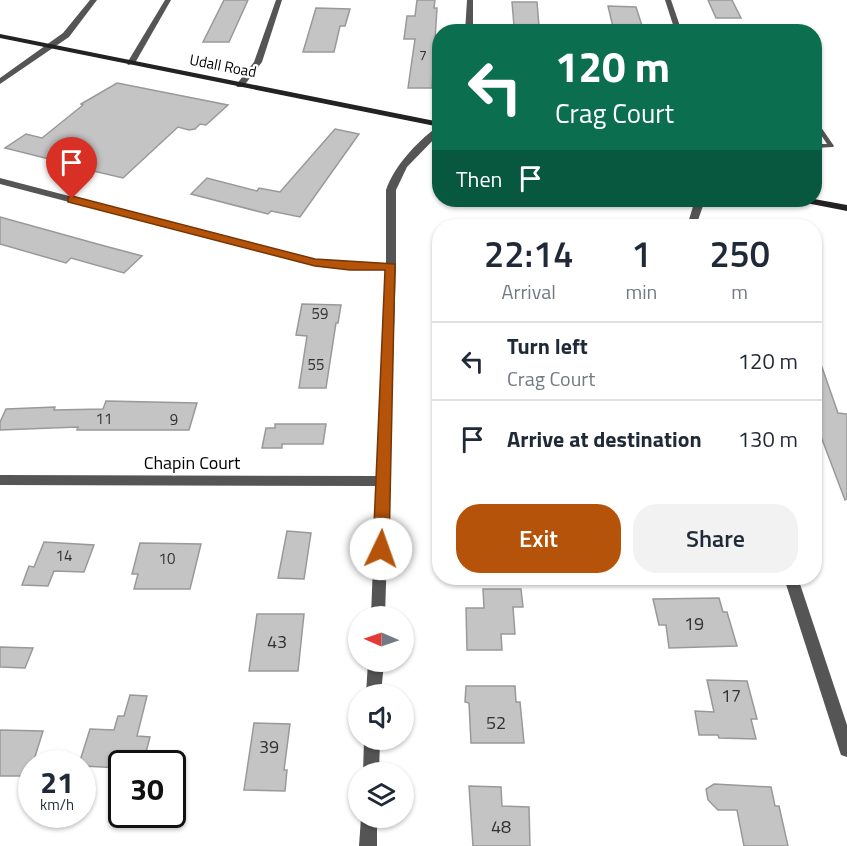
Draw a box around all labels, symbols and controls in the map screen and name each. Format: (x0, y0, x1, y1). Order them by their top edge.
text: 120 m (555, 34, 670, 98)
house number: 7 (419, 44, 427, 65)
street label: Udall Road (188, 48, 259, 83)
icon: left (456, 48, 534, 126)
text: Crag Court (555, 92, 674, 133)
pin (46, 137, 97, 199)
icon: arrive (55, 146, 88, 179)
text: Then (456, 162, 502, 196)
icon: arrive (514, 162, 547, 195)
text: 22:14 (484, 226, 573, 281)
text: 1 (631, 226, 651, 281)
text: 250 (709, 226, 770, 281)
text: Arrival (502, 276, 556, 307)
text: min (625, 276, 657, 307)
text: m (731, 276, 748, 307)
house number: 59 (312, 302, 328, 325)
text: Turn left (507, 329, 588, 363)
text: 120 m (738, 344, 798, 378)
icon: left (456, 345, 489, 378)
house number: 55 (308, 353, 324, 376)
text: Crag Court (507, 363, 595, 394)
house number: 11 (96, 407, 112, 430)
house number: 9 (170, 408, 178, 431)
text: Arrive at destination (507, 422, 702, 456)
text: 130 m (738, 422, 798, 456)
icon: arrive (456, 423, 489, 456)
street label: Chapin Court (144, 449, 241, 476)
button: Exit (456, 504, 621, 573)
button: Share (633, 504, 798, 573)
position arrow (349, 517, 413, 581)
house number: 14 (56, 544, 72, 567)
house number: 10 (159, 547, 175, 570)
north arrow (348, 606, 414, 672)
map controls (348, 606, 414, 828)
house number: 19 (684, 610, 704, 637)
house number: 43 (267, 628, 287, 655)
house number: 17 (721, 682, 741, 709)
button: sound (348, 684, 414, 750)
house number: 52 (486, 709, 506, 736)
house number: 39 (259, 733, 279, 760)
speed limit sign: 30 (108, 750, 186, 828)
text: 21 (40, 759, 74, 805)
button: layers (348, 762, 414, 828)
text: km/h (40, 793, 74, 816)
house number: 48 (491, 813, 511, 840)

